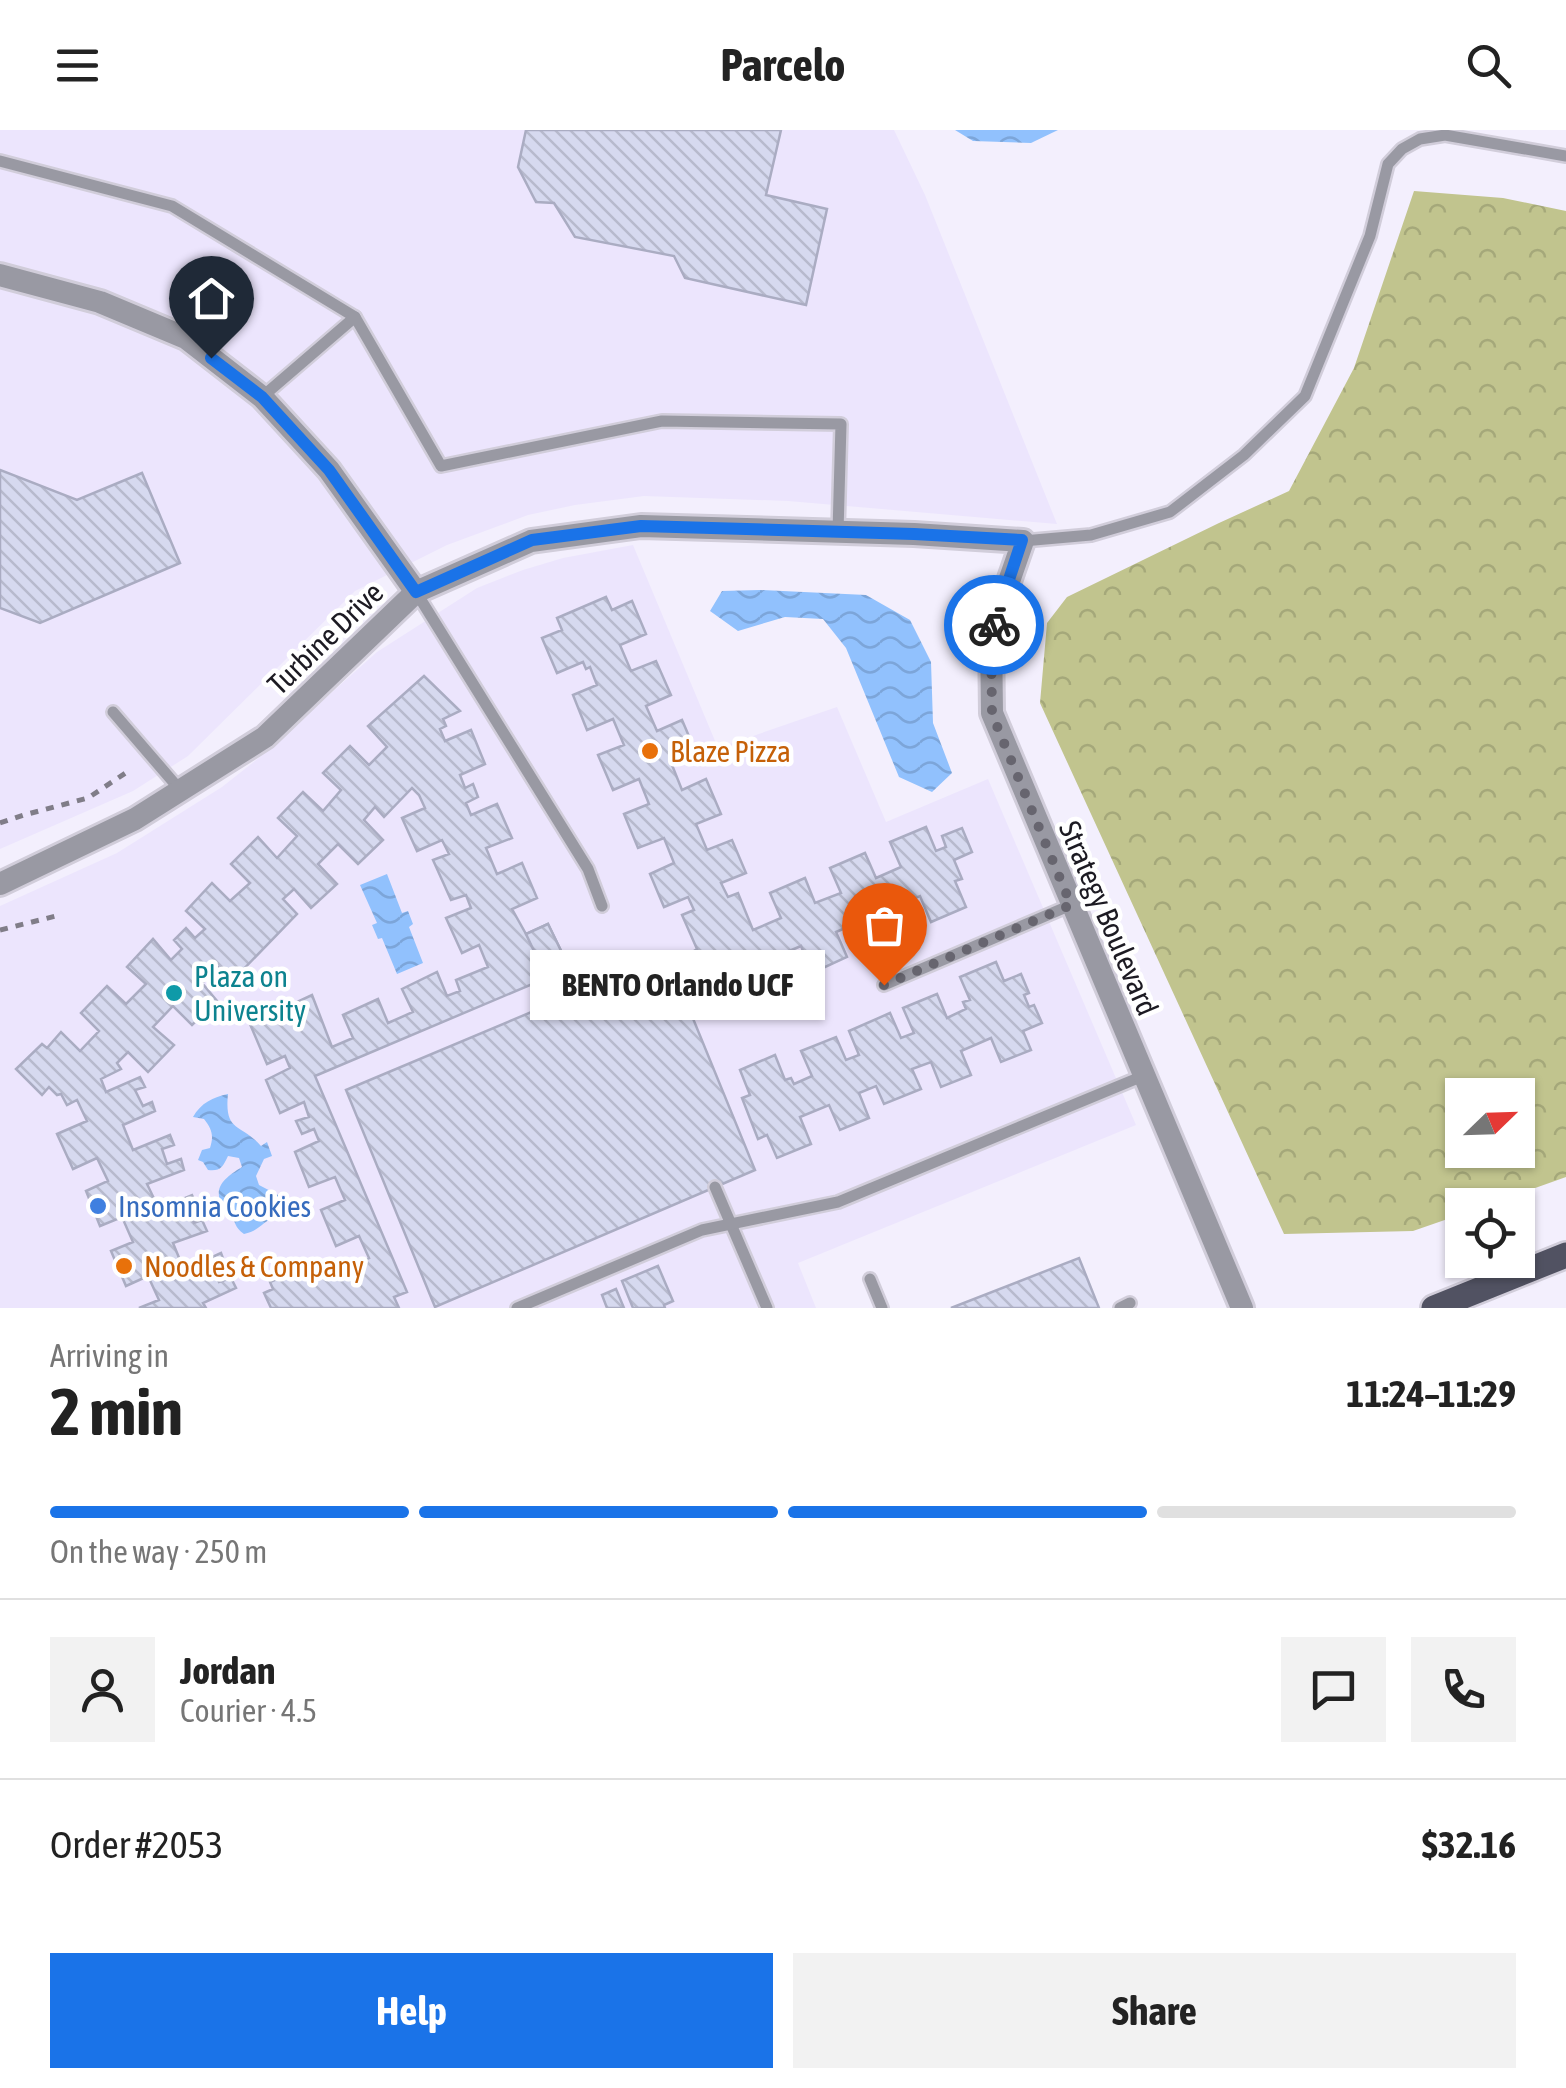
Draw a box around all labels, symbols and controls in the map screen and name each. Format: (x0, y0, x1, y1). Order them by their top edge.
icon: menu (50, 38, 105, 93)
icon: search (1461, 38, 1516, 93)
text: Parcelo (720, 39, 846, 91)
pin (169, 256, 254, 359)
icon: home (184, 271, 239, 326)
street label: Turbine Drive (260, 575, 390, 701)
courier (944, 575, 1044, 675)
icon: bike (967, 598, 1022, 653)
place label: Blaze Pizza (670, 734, 791, 768)
marker: Blaze Pizza (639, 740, 661, 762)
street label: Strategy Boulevard (1053, 816, 1165, 1020)
pin (842, 883, 927, 986)
icon: bag (857, 898, 912, 953)
callout: BENTO Orlando UCF (529, 950, 824, 1020)
place label: Plaza on University (194, 959, 306, 1027)
text: BENTO Orlando UCF (562, 966, 793, 1003)
marker: Plaza on University (163, 982, 185, 1004)
north arrow (1445, 1078, 1535, 1168)
map controls (1445, 1078, 1535, 1278)
button: locate (1445, 1188, 1535, 1278)
place label: Insomnia Cookies (118, 1189, 311, 1223)
marker: Insomnia Cookies (87, 1195, 109, 1217)
place label: Noodles & Company (144, 1249, 364, 1283)
marker: Noodles & Company (113, 1255, 135, 1277)
text: Arriving in (50, 1337, 169, 1374)
text: 11:24–11:29 (1346, 1372, 1516, 1415)
text: 2 min (50, 1374, 183, 1449)
text: On the way · 250 m (50, 1533, 267, 1570)
button: person (50, 1637, 155, 1742)
button: chat (1281, 1637, 1386, 1742)
button: phone (1411, 1637, 1516, 1742)
text: Jordan (180, 1649, 275, 1692)
text: Courier · 4.5 (180, 1692, 317, 1729)
text: Order #2053 (50, 1823, 223, 1866)
text: $32.16 (1422, 1823, 1516, 1866)
button: Help (50, 1953, 773, 2068)
button: Share (793, 1953, 1516, 2068)

